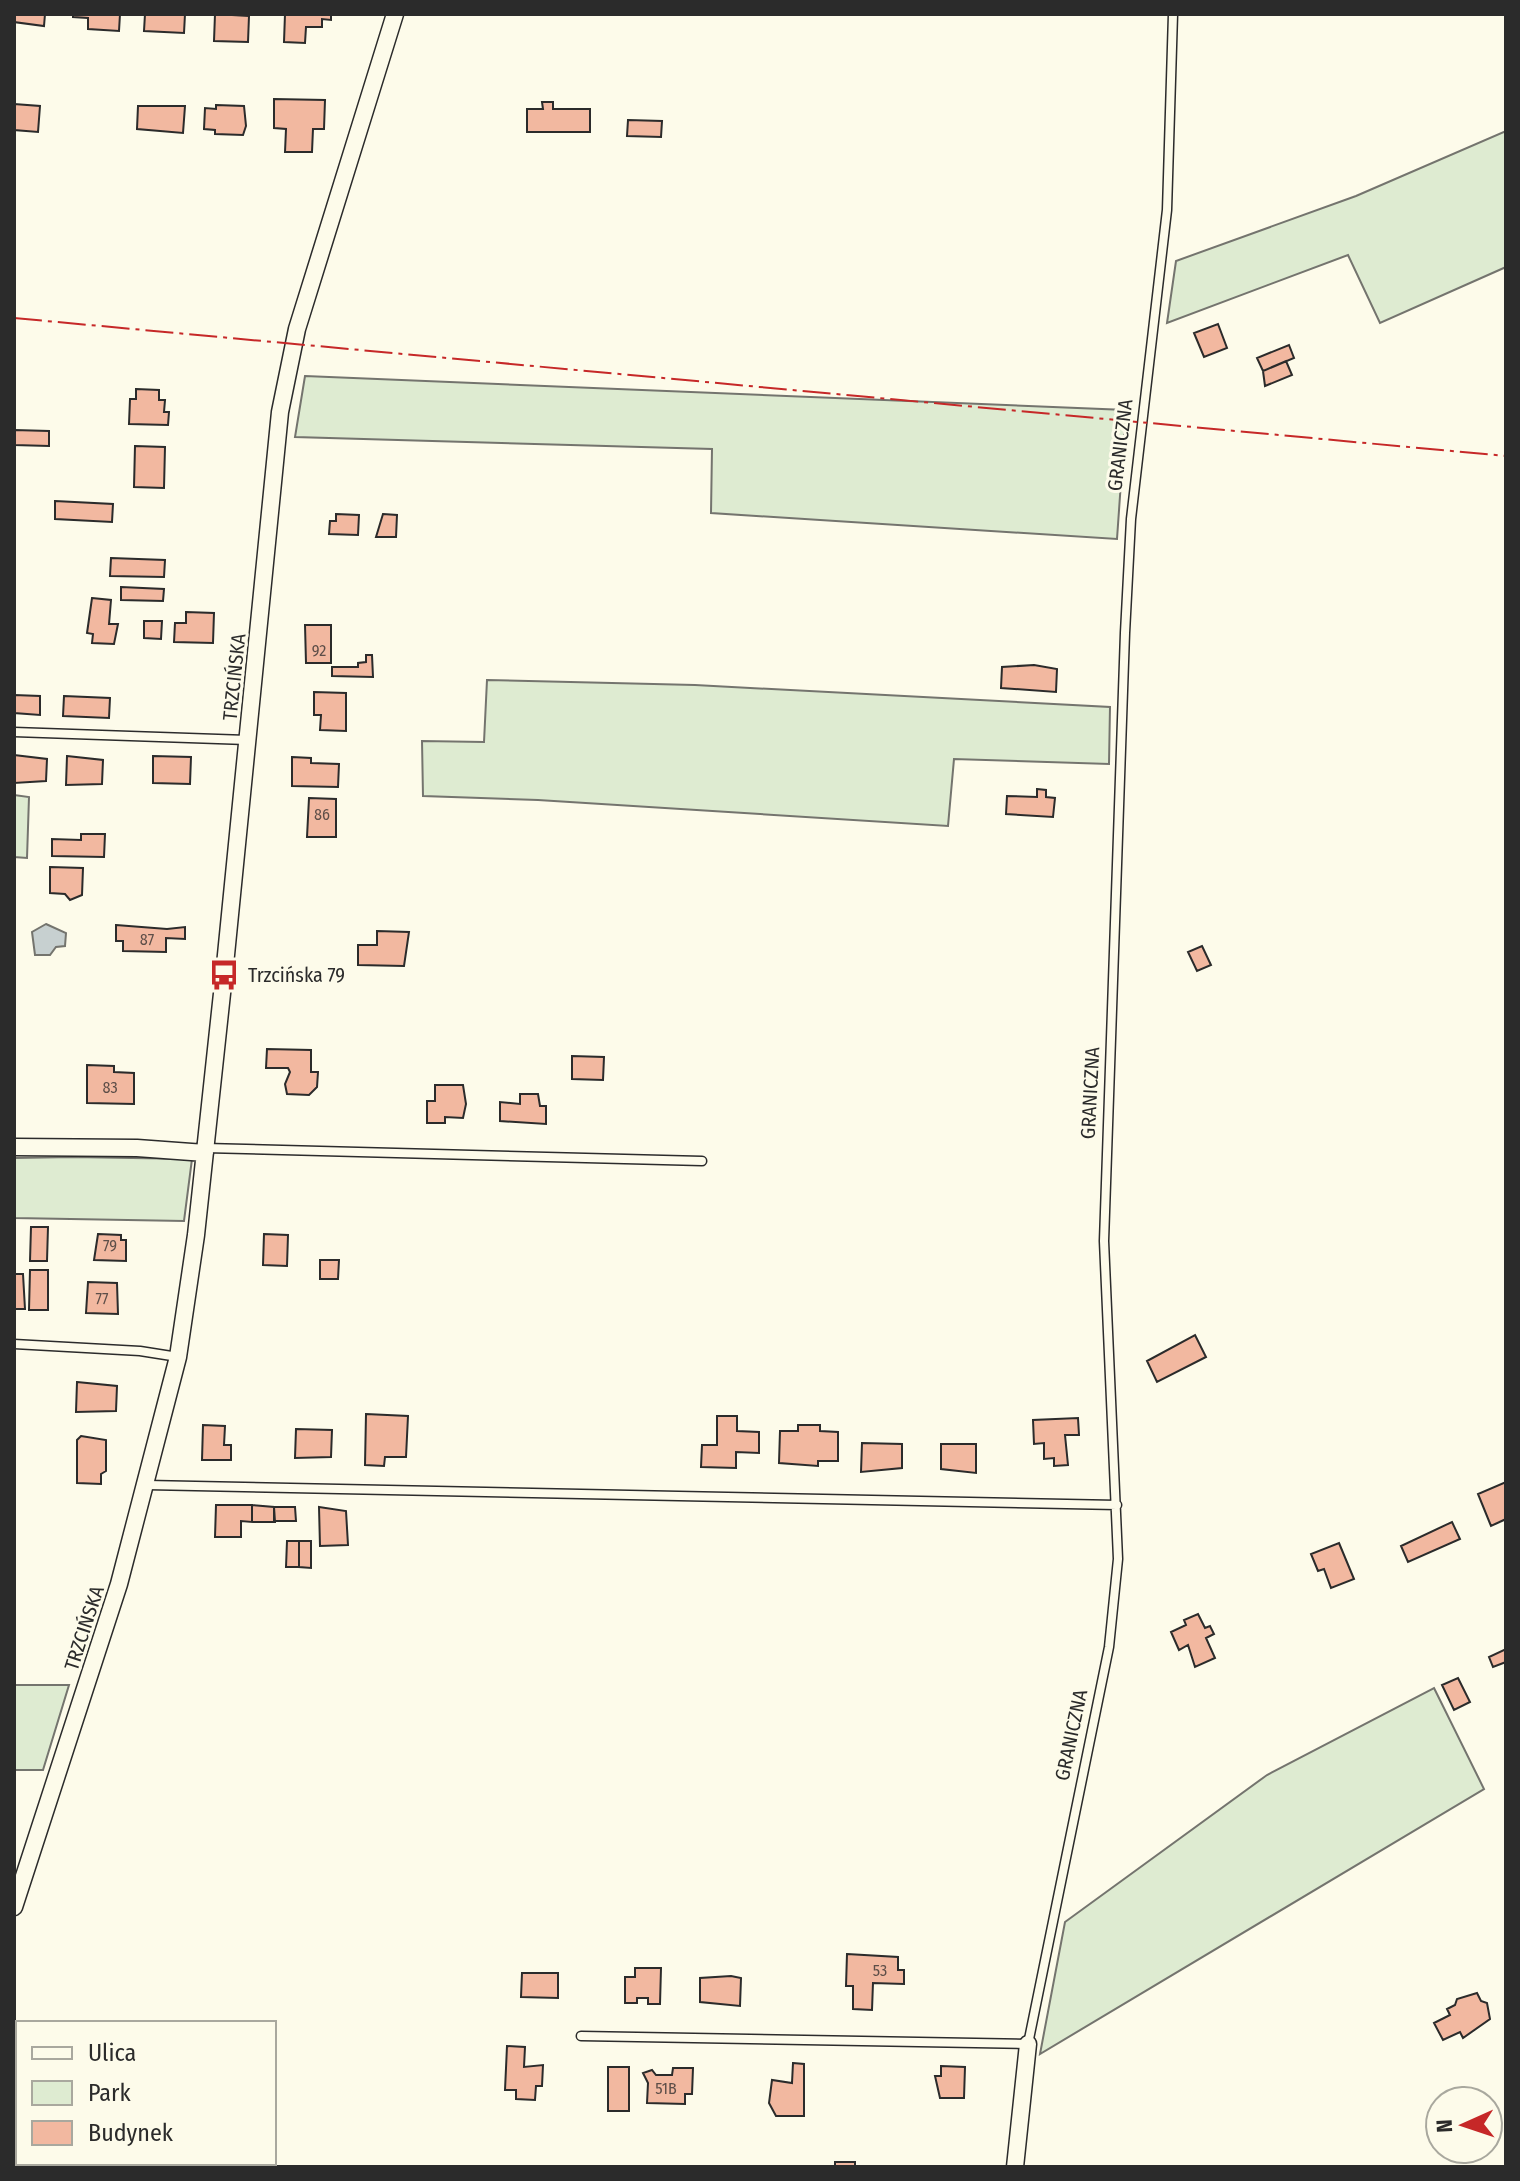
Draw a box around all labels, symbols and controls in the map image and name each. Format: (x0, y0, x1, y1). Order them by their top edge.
street label: GRANICZNA (1102, 397, 1138, 492)
street label: TRZCIŃSKA (217, 632, 251, 722)
house number: 92 (312, 641, 326, 660)
house number: 86 (314, 805, 330, 824)
house number: 87 (140, 930, 155, 949)
bus stop icon: Trzcińska 79 (207, 958, 241, 992)
place label: Trzcińska 79 (248, 963, 345, 987)
street label: GRANICZNA (1076, 1046, 1104, 1140)
house number: 83 (102, 1078, 118, 1097)
house number: 79 (103, 1236, 117, 1255)
house number: 77 (95, 1289, 109, 1308)
street label: TRZCIŃSKA (59, 1582, 109, 1673)
street label: GRANICZNA (1050, 1687, 1092, 1783)
house number: 53 (873, 1961, 887, 1980)
legend (16, 2021, 276, 2165)
text: Ulica (88, 2039, 136, 2067)
text: Park (88, 2079, 131, 2107)
house number: 51B (655, 2079, 677, 2098)
north arrow (1424, 2085, 1504, 2165)
text: Budynek (88, 2119, 174, 2147)
text: N (1431, 2119, 1458, 2133)

